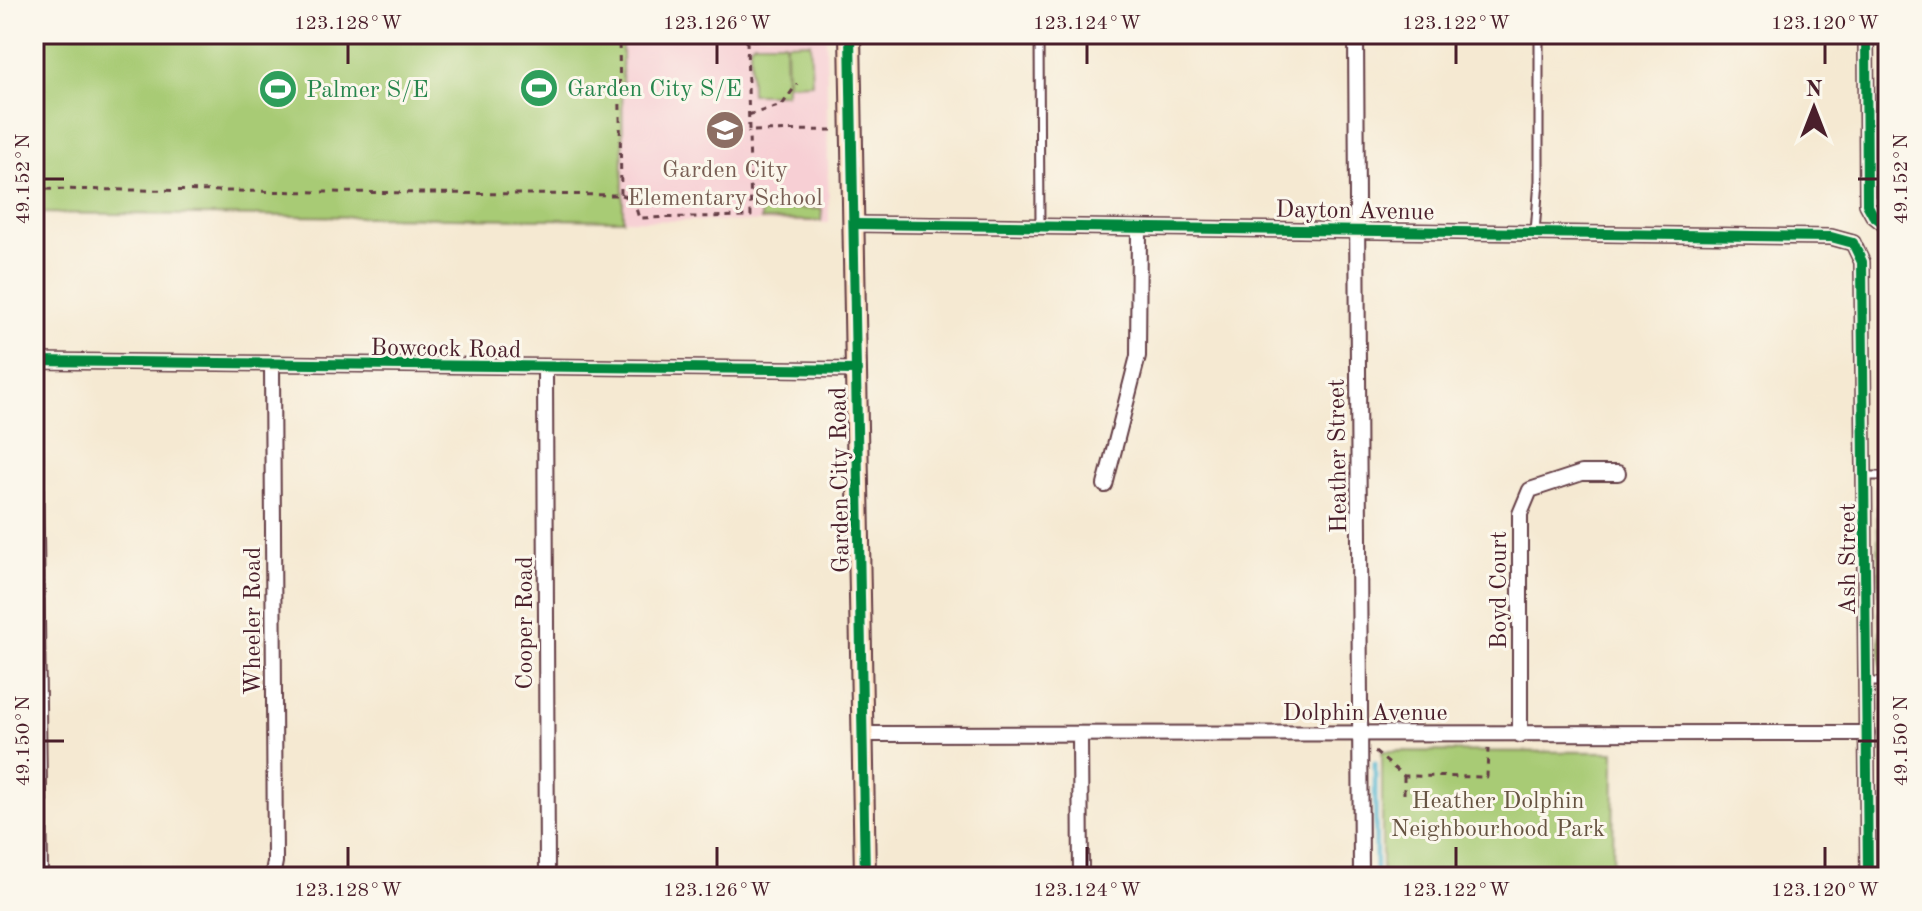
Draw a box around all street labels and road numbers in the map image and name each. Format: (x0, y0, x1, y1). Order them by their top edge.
street label: Dayton Avenue (1275, 199, 1435, 225)
street label: Bowcock Road (370, 337, 522, 363)
street label: Heather Street (1326, 379, 1352, 533)
street label: Garden City Road (827, 387, 855, 573)
street label: Ash Street (1837, 503, 1861, 615)
street label: Boyd Court (1488, 531, 1512, 649)
street label: Wheeler Road (242, 547, 266, 695)
street label: Cooper Road (514, 556, 538, 690)
street label: Dolphin Avenue (1283, 702, 1447, 726)

